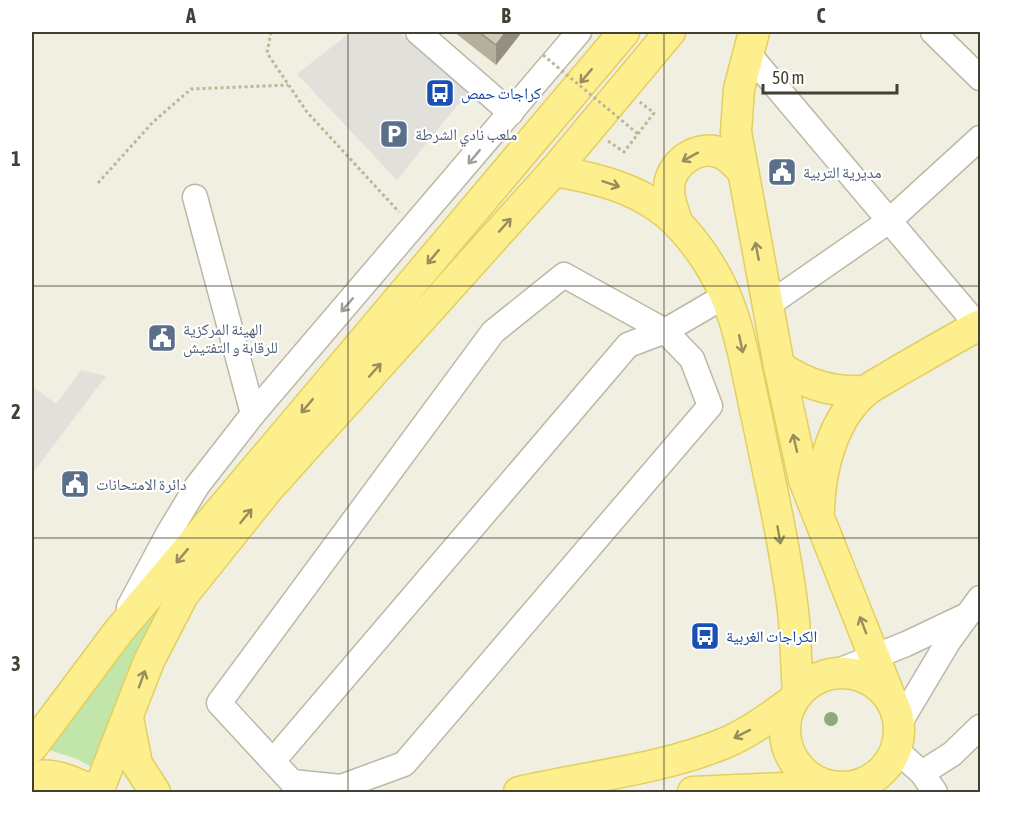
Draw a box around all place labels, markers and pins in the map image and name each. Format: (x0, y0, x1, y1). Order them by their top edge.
bus stop icon: كراجات حمص (424, 77, 456, 109)
place label: كراجات حمص (461, 84, 541, 104)
parking icon: ملعب نادي الشرطة (378, 118, 410, 150)
place label: ملعب نادي الشرطة (415, 125, 517, 147)
public building icon: مديرية التربية (766, 156, 798, 188)
place label: مديرية التربية (803, 163, 882, 182)
place label: الهيئة المركزية للرقابة و التفتيش (183, 320, 278, 358)
public building icon: الهيئة المركزية للرقابة و التفتيش (146, 322, 178, 354)
public building icon: دائرة الامتحانات (59, 468, 91, 500)
place label: دائرة الامتحانات (96, 475, 187, 494)
bus stop icon: الكراجات الغربية (689, 620, 721, 652)
place label: الكراجات الغربية (726, 627, 817, 646)

